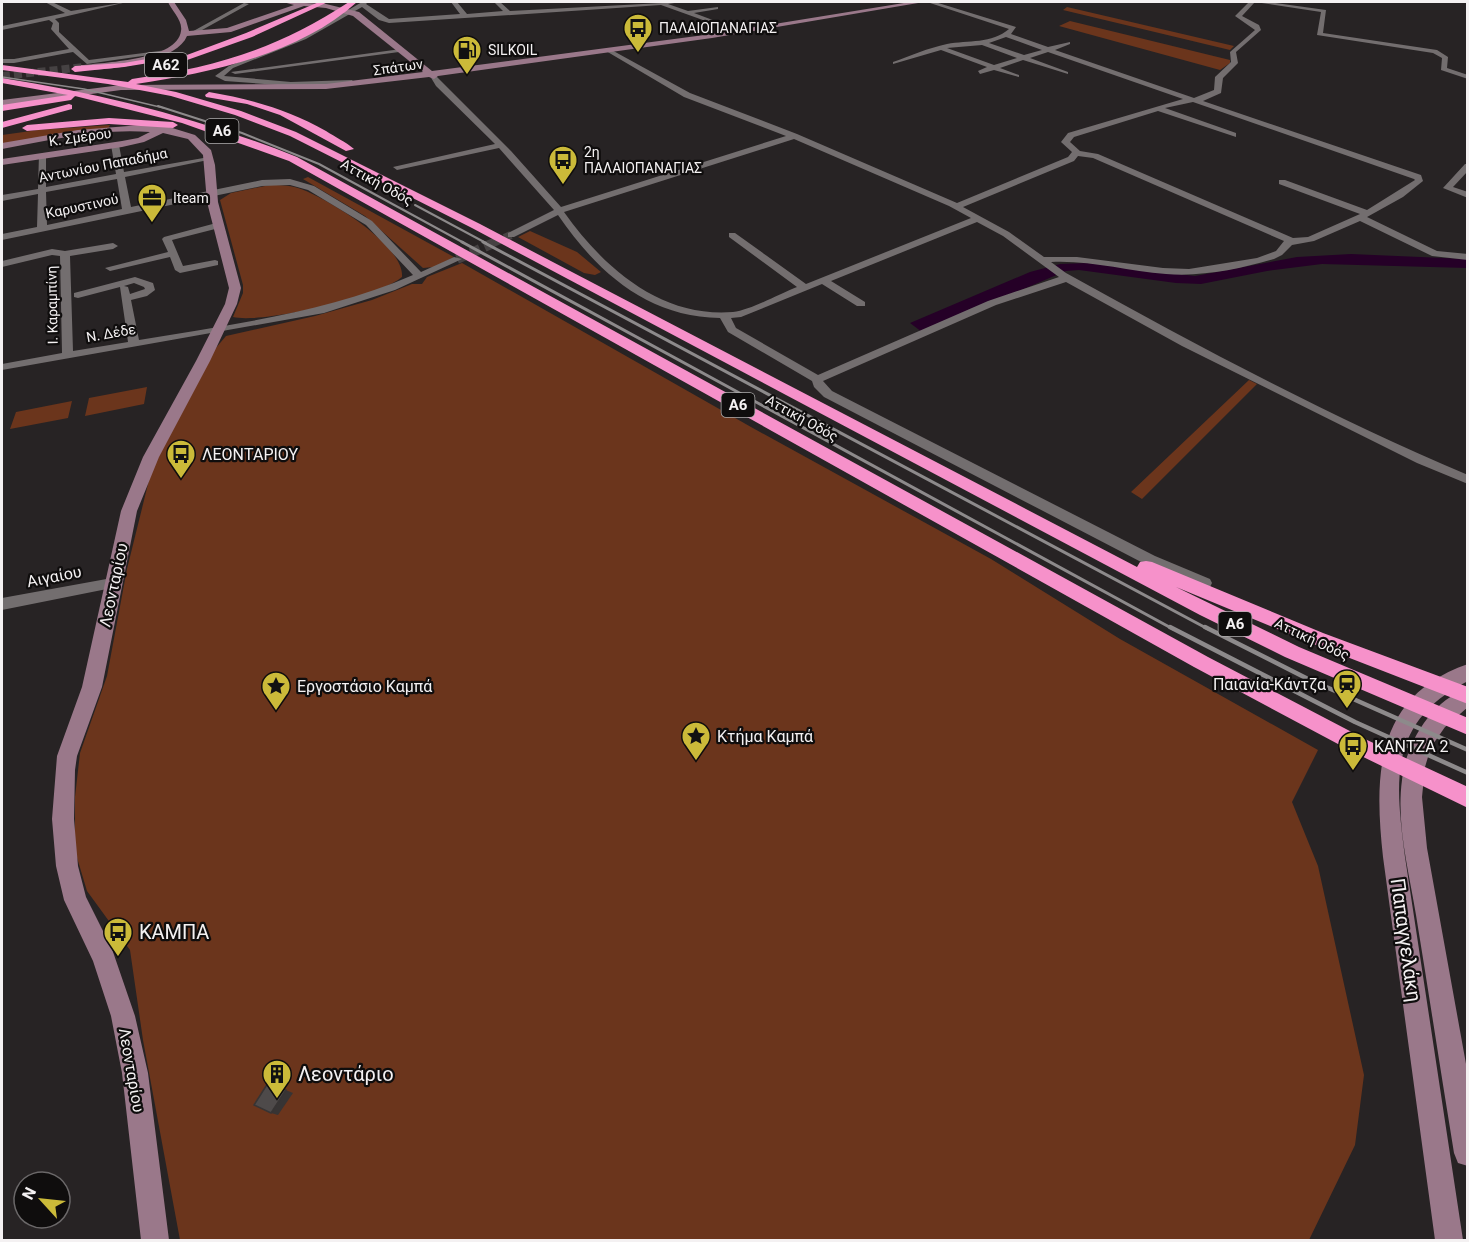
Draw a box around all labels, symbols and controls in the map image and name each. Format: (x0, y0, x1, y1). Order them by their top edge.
bus stop icon: ΠΑΛΑΙΟΠΑΝΑΓΙΑΣ (622, 12, 654, 54)
place label: ΠΑΛΑΙΟΠΑΝΑΓΙΑΣ (659, 20, 777, 36)
fuel station icon: SILKOIL (451, 34, 483, 76)
place label: SILKOIL (488, 42, 538, 58)
road number: Α62 (145, 53, 187, 77)
street label: Σπάτων (372, 56, 424, 78)
road number: Α6 (206, 119, 238, 143)
street label: Κ. Σμέρου (48, 125, 112, 149)
bus stop icon: 2η ΠΑΛΑΙΟΠΑΝΑΓΙΑΣ (547, 144, 579, 186)
place label: 2η ΠΑΛΑΙΟΠΑΝΑΓΙΑΣ (584, 144, 702, 176)
street label: Αντωνίου Παπαδήμα (37, 145, 169, 185)
street label: Αττική Οδός (338, 156, 416, 208)
office icon: Iteam (136, 182, 168, 224)
street label: Καρυστινού (44, 190, 120, 222)
place label: Iteam (173, 190, 209, 206)
street label: Ι. Καραμπίνη (43, 265, 61, 345)
street label: Ν. Δέδε (85, 321, 137, 345)
street label: Αττική Οδός (763, 392, 841, 444)
road number: Α6 (722, 393, 754, 417)
bus stop icon: ΛΕΟΝΤΑΡΙΟΥ (165, 438, 197, 480)
place label: ΛΕΟΝΤΑΡΙΟΥ (202, 445, 298, 464)
street label: Λεονταρίου (95, 541, 132, 629)
street label: Αιγαίου (25, 562, 83, 591)
road number: Α6 (1218, 612, 1252, 636)
street label: Αττική Οδός (1272, 615, 1352, 663)
station icon: Παιανία-Κάντζα (1331, 668, 1363, 710)
place icon: Εργοστάσιο Καμπά (260, 670, 292, 712)
place label: Παιανία-Κάντζα (1213, 675, 1326, 694)
place label: Εργοστάσιο Καμπά (297, 677, 432, 696)
place icon: Kτήμα Καμπά (680, 720, 712, 762)
place label: Kτήμα Καμπά (717, 727, 813, 746)
bus stop icon: ΚΑΝΤΖΑ 2 (1337, 730, 1369, 772)
place label: ΚΑΝΤΖΑ 2 (1374, 737, 1449, 756)
street label: Παπαγγελάκη (1385, 877, 1427, 1003)
bus stop icon: ΚΑΜΠΑ (102, 916, 134, 958)
place label: ΚΑΜΠΑ (139, 920, 209, 944)
street label: Λεονταρίου (115, 1026, 148, 1114)
building icon: Λεοντάριο (261, 1058, 293, 1100)
place label: Λεοντάριο (298, 1062, 394, 1086)
north arrow (12, 1170, 72, 1230)
text: N (18, 1184, 40, 1203)

